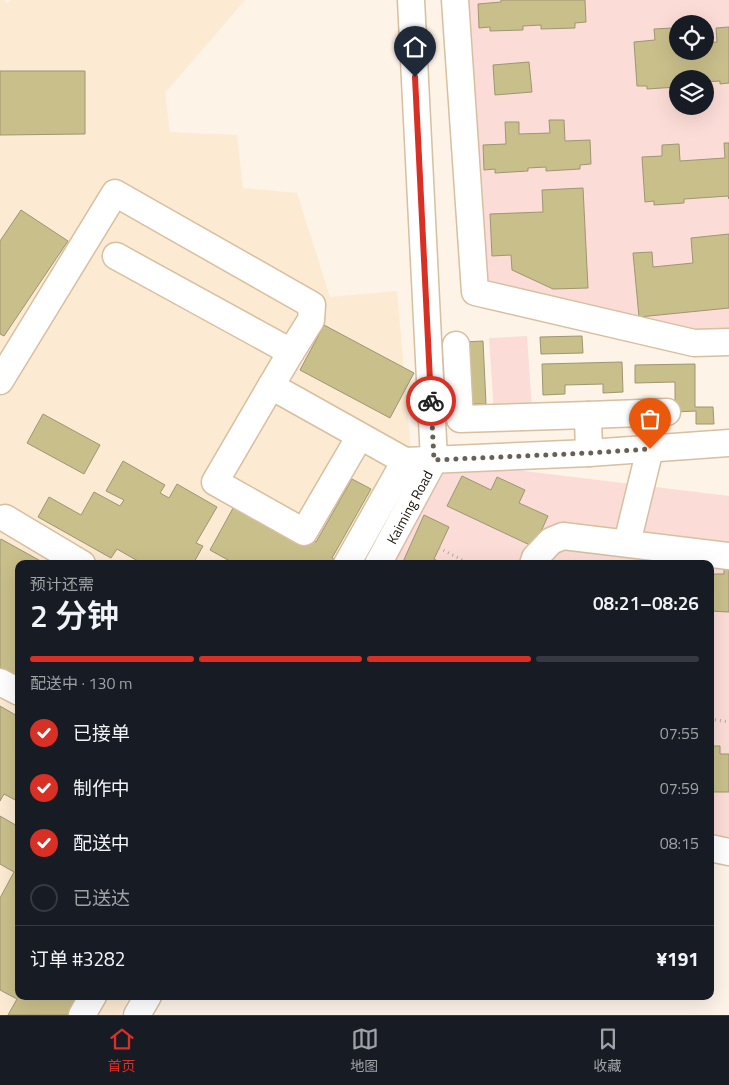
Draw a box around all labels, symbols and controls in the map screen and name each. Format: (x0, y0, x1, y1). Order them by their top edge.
map controls (669, 15, 714, 115)
button: locate (669, 15, 714, 60)
pin (394, 26, 436, 77)
icon: home (401, 33, 429, 61)
button: layers (669, 70, 714, 115)
courier (406, 376, 456, 426)
icon: bike (417, 387, 445, 415)
pin (629, 398, 671, 449)
icon: bag (636, 405, 664, 433)
street label: Kaiming Road (380, 466, 437, 547)
text: 预计还需 (30, 572, 94, 596)
text: 08:21–08:26 (593, 588, 699, 617)
text: 2 分钟 (30, 591, 119, 639)
text: 配送中 · 130 m (30, 671, 132, 695)
text: 已接单 (73, 718, 130, 747)
icon: check (30, 719, 58, 747)
text: 07:55 (660, 721, 699, 745)
text: 制作中 (73, 773, 130, 802)
icon: check (30, 774, 58, 802)
text: 07:59 (660, 776, 699, 800)
text: 配送中 (73, 828, 130, 857)
icon: check (30, 829, 58, 857)
text: 08:15 (660, 831, 699, 855)
text: 已送达 (73, 883, 130, 912)
text: 订单 #3282 (30, 944, 125, 973)
text: ¥191 (656, 944, 699, 973)
tab: 首页 (108, 1025, 136, 1076)
tab: 地图 (351, 1025, 379, 1076)
tab: 收藏 (594, 1025, 622, 1076)

